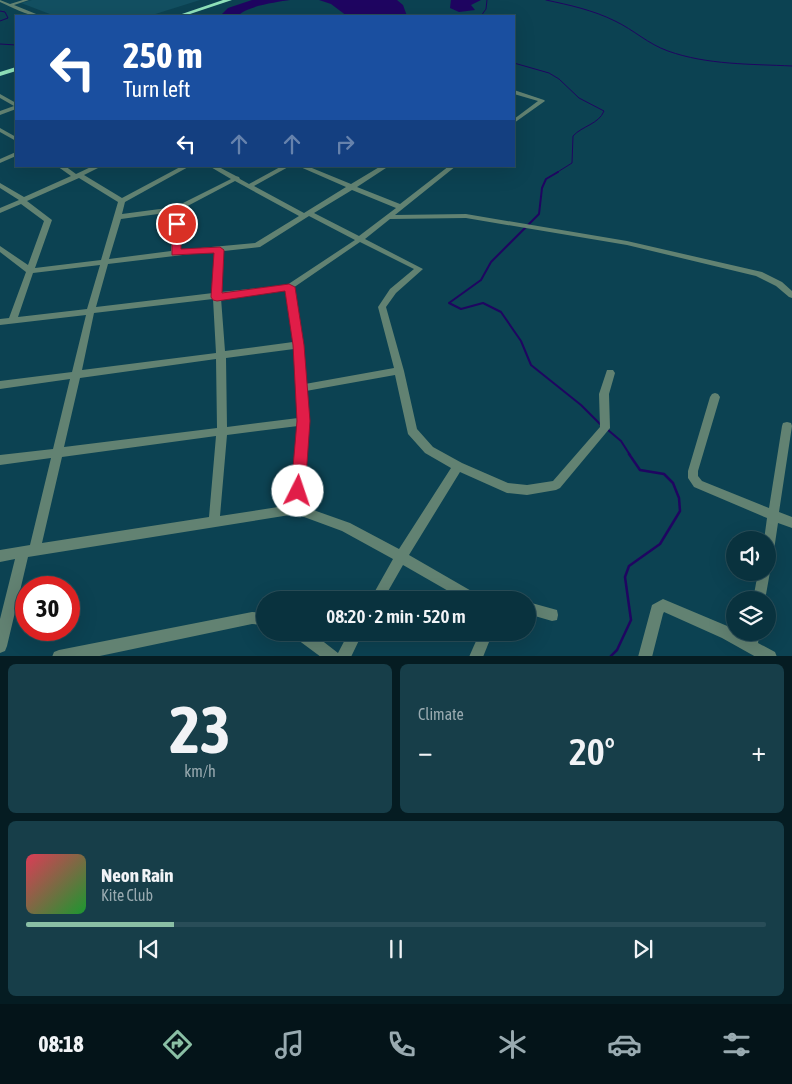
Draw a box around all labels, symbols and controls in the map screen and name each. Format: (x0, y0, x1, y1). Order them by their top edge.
icon: left (40, 35, 105, 100)
text: 250 m (123, 35, 202, 75)
text: Turn left (123, 76, 190, 102)
icon: left (172, 130, 200, 158)
icon: ahead (225, 130, 253, 158)
icon: ahead (278, 130, 306, 158)
icon: right (331, 130, 359, 158)
pin (156, 203, 198, 245)
icon: arrive (163, 210, 191, 238)
position arrow (271, 464, 323, 516)
map controls (726, 531, 776, 641)
button: sound (726, 531, 776, 581)
speed limit sign: 30 (15, 576, 80, 641)
button: layers (726, 591, 776, 641)
text: 08:20 · 2 min · 520 m (326, 605, 466, 627)
text: 23 (169, 692, 231, 767)
text: Climate (418, 705, 464, 723)
text: 20° (569, 730, 615, 773)
text: − (418, 735, 433, 767)
text: + (751, 735, 766, 767)
text: km/h (184, 762, 216, 780)
text: Neon Rain (101, 864, 173, 886)
text: Kite Club (101, 886, 153, 904)
icon: previous (135, 935, 163, 963)
icon: pause (382, 935, 410, 963)
icon: next (629, 935, 657, 963)
icon: directions (160, 1027, 195, 1062)
icon: music (272, 1027, 307, 1062)
icon: phone (384, 1027, 419, 1062)
icon: climate (495, 1027, 530, 1062)
icon: car (607, 1027, 642, 1062)
icon: filters (719, 1027, 754, 1062)
text: 08:18 (38, 1031, 84, 1057)

